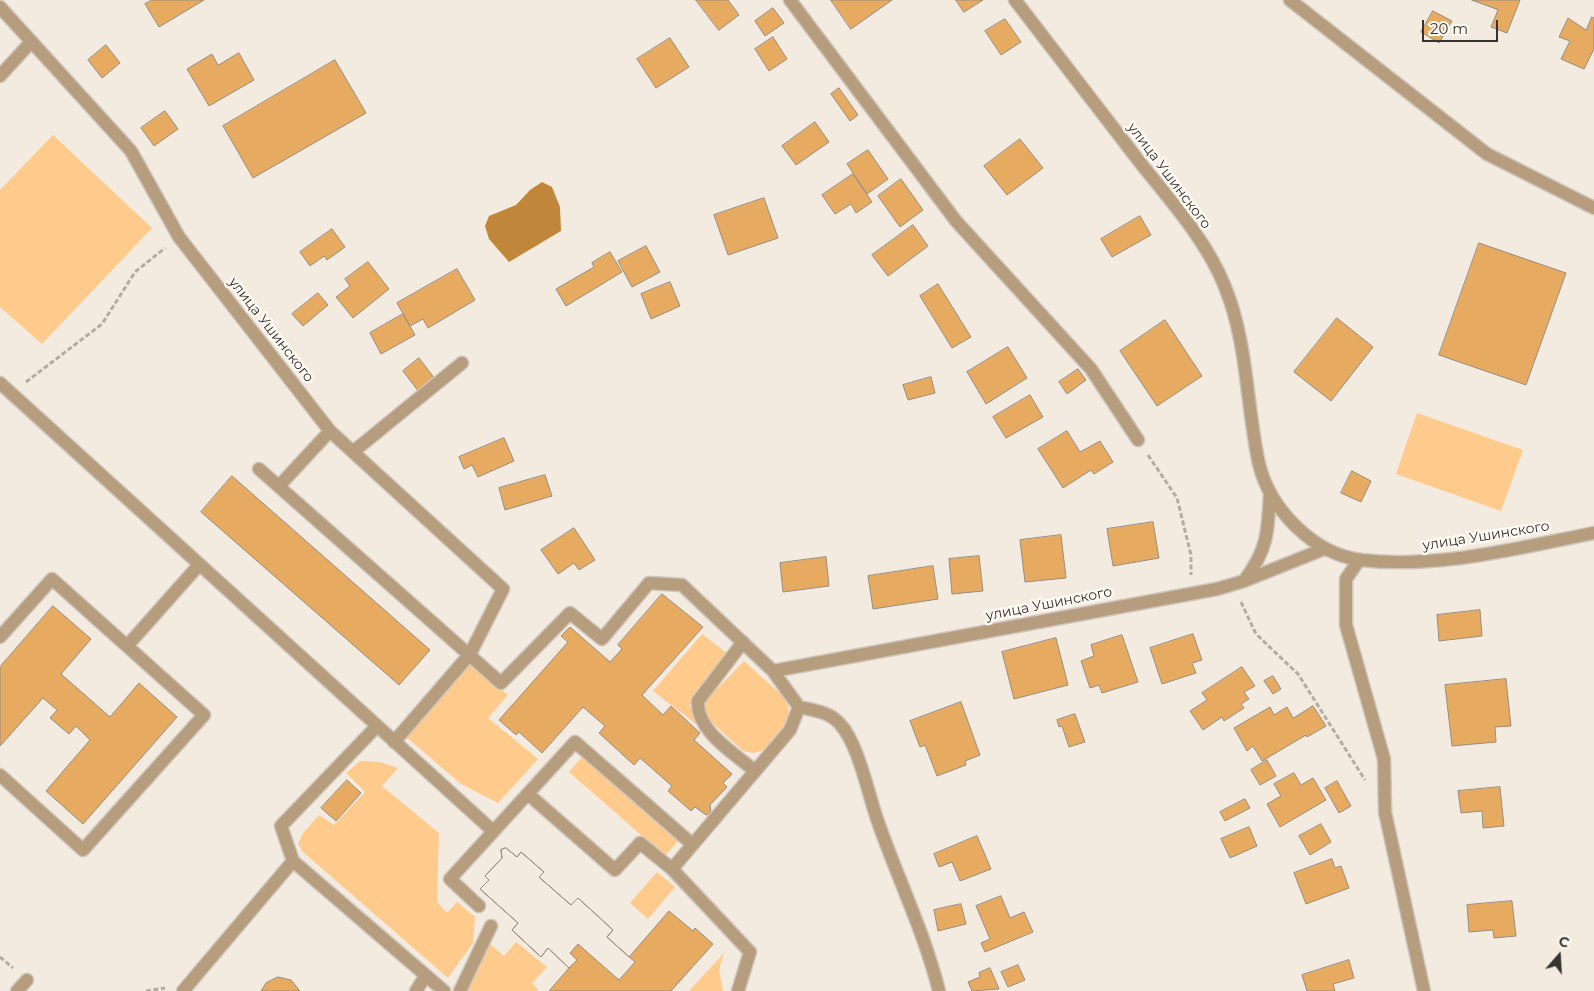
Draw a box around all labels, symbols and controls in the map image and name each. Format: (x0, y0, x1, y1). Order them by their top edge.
scale bar (1424, 10, 1500, 42)
text: 20 m (1430, 19, 1468, 38)
street label: улица Ушинского (1124, 120, 1214, 232)
street label: улица Ушинского (225, 274, 317, 386)
street label: улица Ушинского (1421, 518, 1551, 554)
street label: улица Ушинского (984, 584, 1114, 624)
north arrow (1534, 931, 1584, 981)
text: С (1556, 932, 1572, 952)

